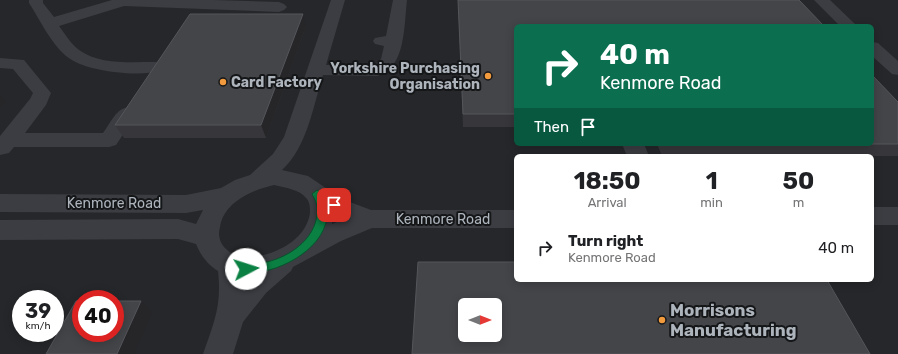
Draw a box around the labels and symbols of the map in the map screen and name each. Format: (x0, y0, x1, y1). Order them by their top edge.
place label: Yorkshire Purchasing Organisation (330, 60, 480, 93)
marker: Yorkshire Purchasing Organisation (483, 71, 493, 81)
place label: Card Factory (231, 74, 323, 91)
marker: Card Factory (218, 77, 228, 87)
pin (317, 188, 351, 222)
street label: Kenmore Road (67, 195, 161, 212)
street label: Kenmore Road (396, 211, 490, 228)
position arrow (225, 248, 267, 290)
speed limit sign: 40 (72, 290, 124, 342)
north arrow (458, 298, 502, 342)
place label: Morrisons Manufacturing (670, 300, 797, 340)
marker: Morrisons Manufacturing (657, 315, 667, 325)

